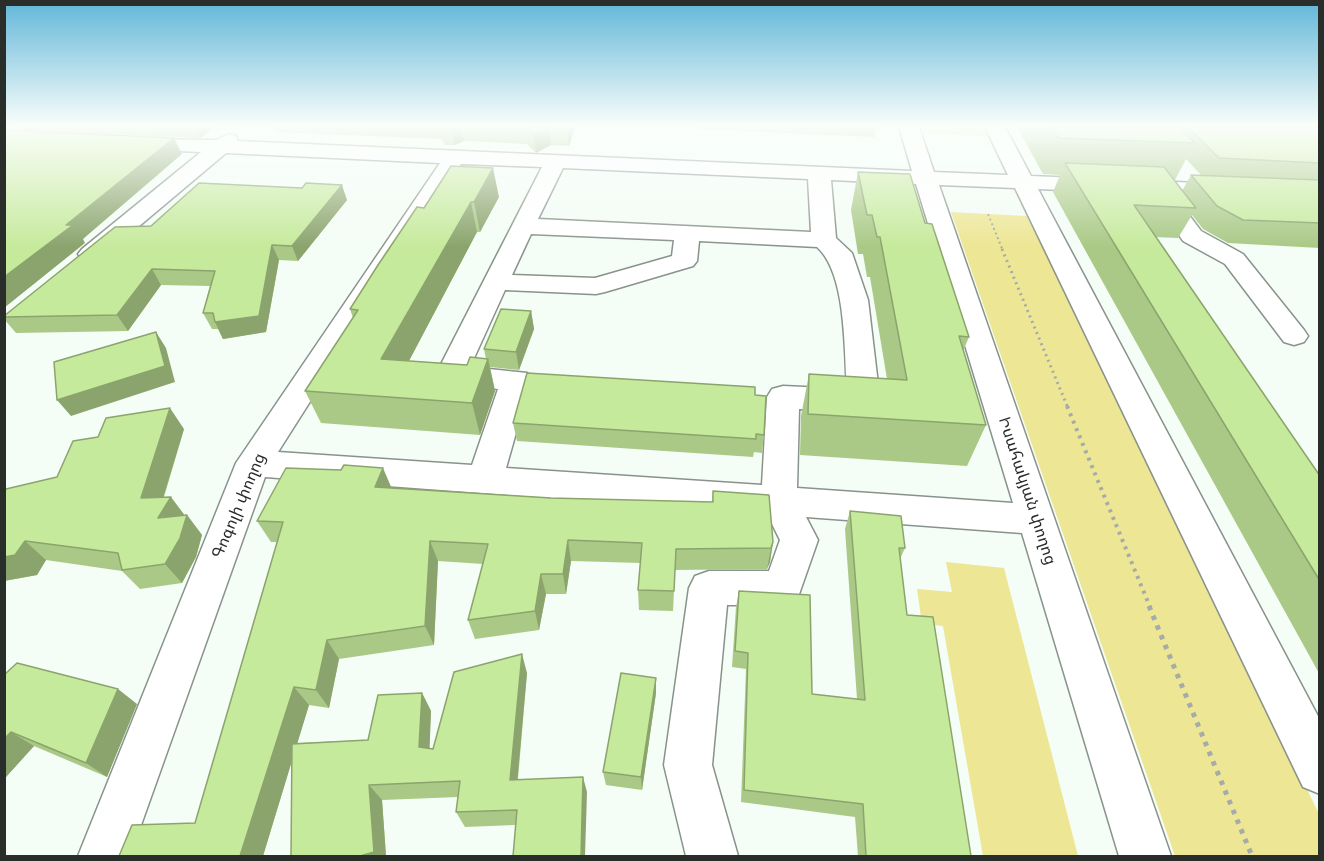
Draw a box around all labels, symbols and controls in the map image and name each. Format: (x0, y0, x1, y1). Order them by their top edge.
street label: Իսահակյան փողոց (994, 415, 1060, 567)
street label: Գոգոլի փողոց (208, 450, 270, 562)

